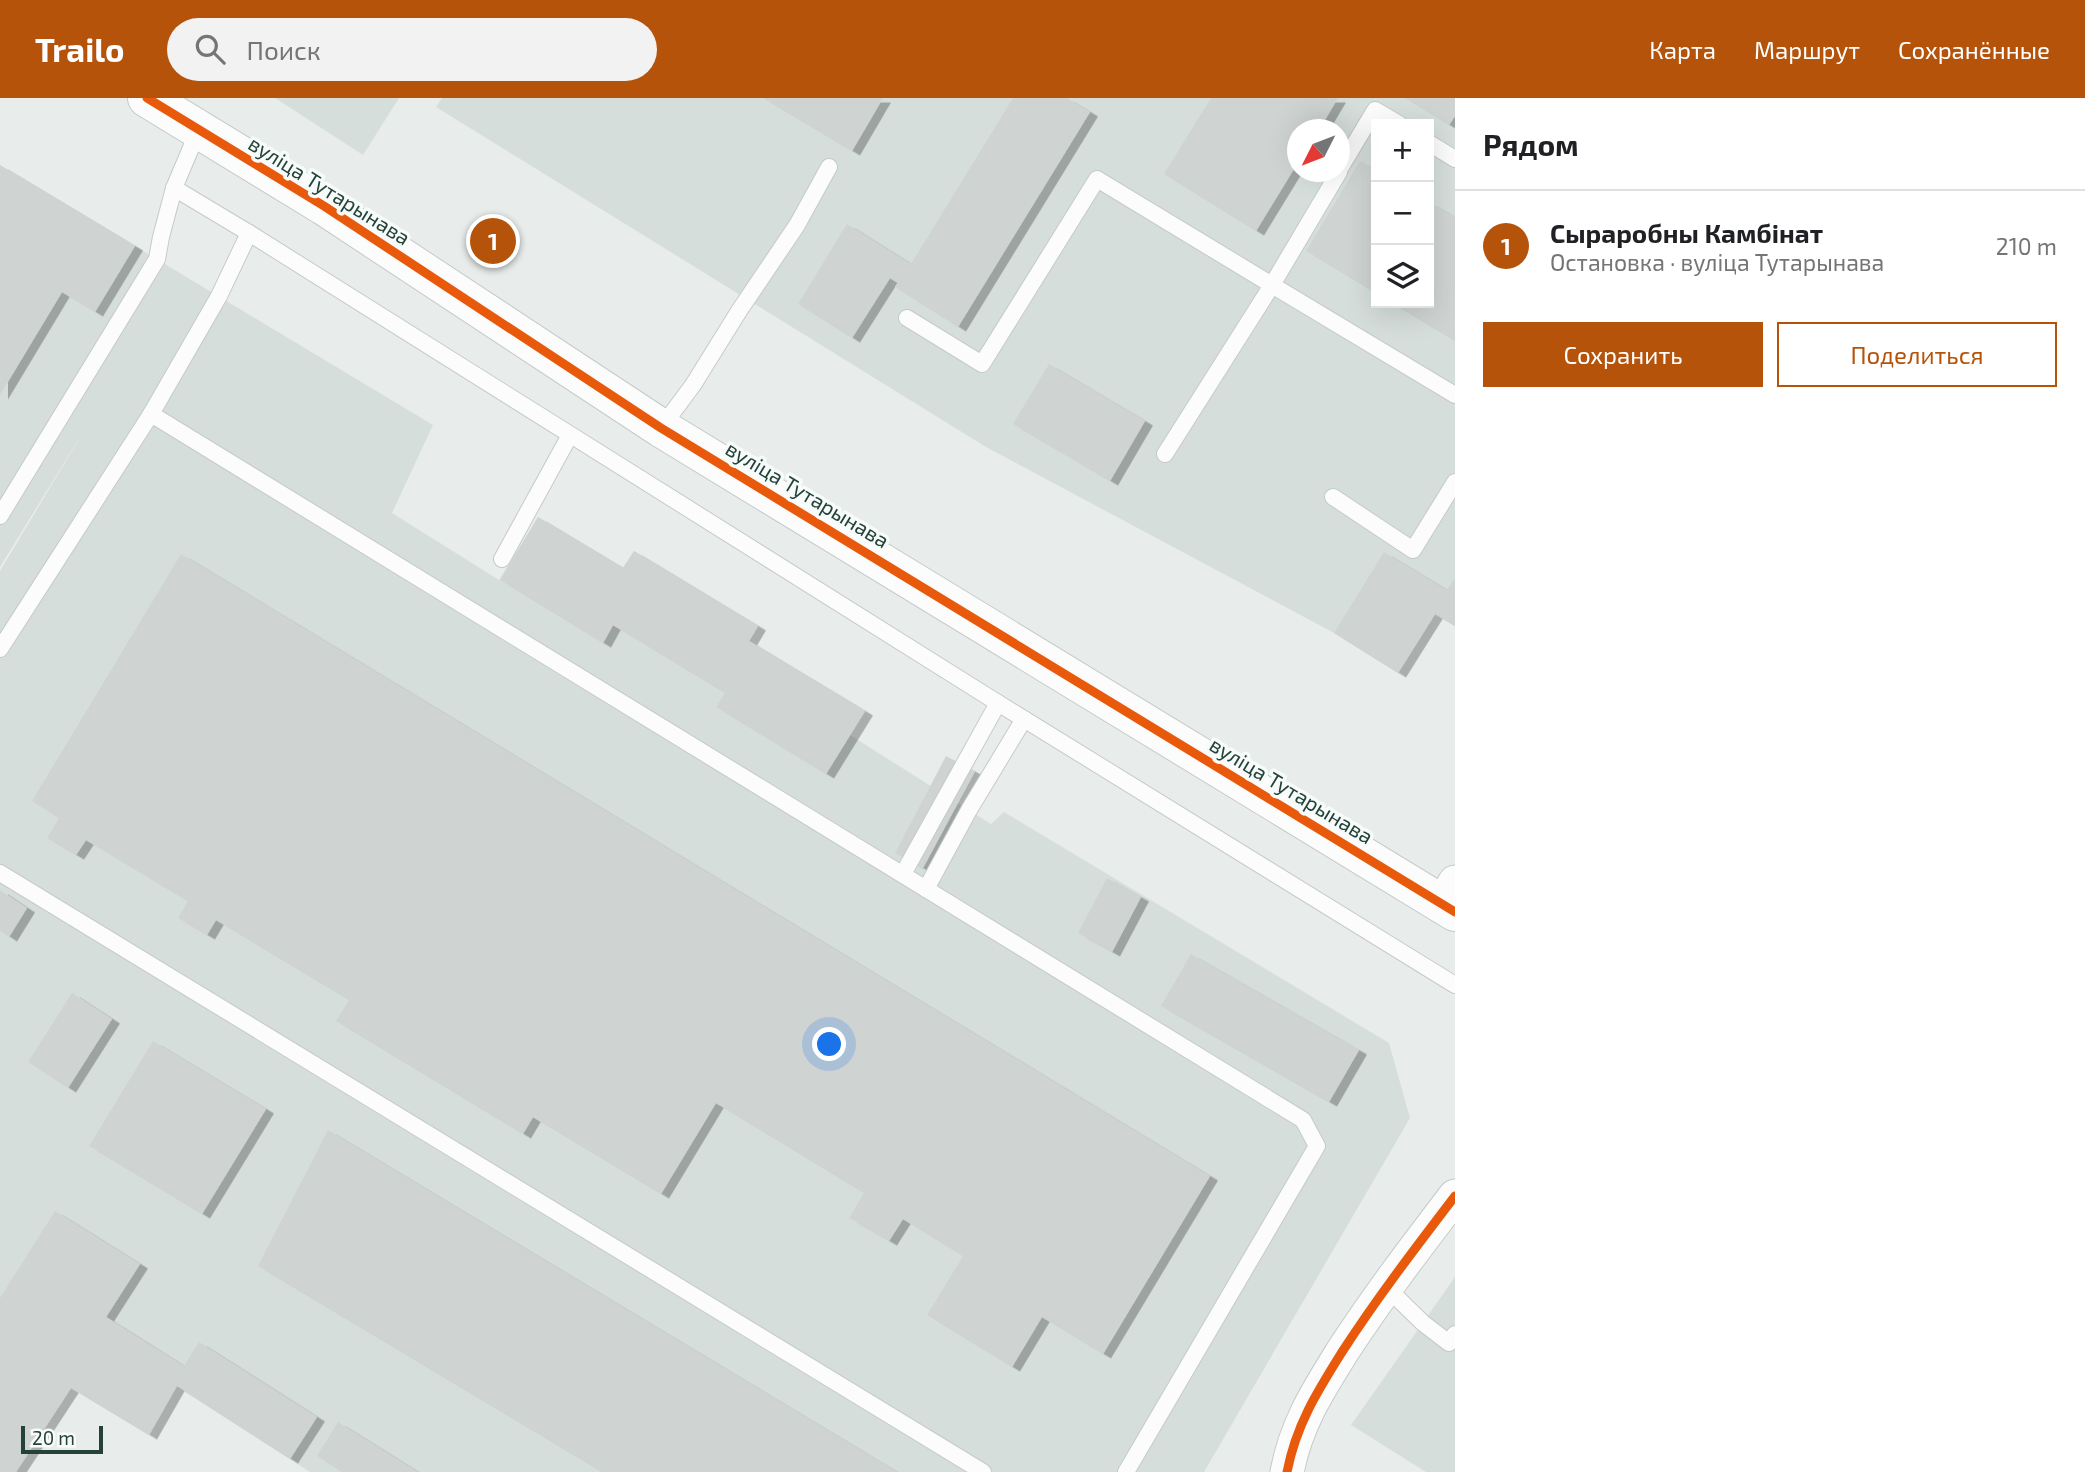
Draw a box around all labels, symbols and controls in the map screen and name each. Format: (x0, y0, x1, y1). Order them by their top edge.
search box (167, 18, 657, 81)
text: Trailo (35, 29, 125, 69)
icon: search (191, 30, 229, 68)
text: Поиск (247, 34, 321, 65)
text: Карта (1649, 35, 1716, 64)
text: Маршрут (1754, 35, 1860, 64)
text: Сохранённые (1898, 35, 2050, 64)
north arrow (1287, 119, 1350, 182)
map controls (1371, 119, 1434, 308)
button: + (1371, 119, 1434, 182)
text: Рядом (1483, 126, 1579, 162)
street label: вуліца Тутарынава (244, 130, 415, 250)
button: − (1371, 182, 1434, 245)
pin: 1 (470, 215, 516, 267)
text: Сыраробны Камбінат (1550, 217, 1823, 248)
text: 1 (1501, 232, 1511, 260)
text: 210 m (1996, 232, 2057, 260)
button: layers (1371, 245, 1434, 308)
text: Остановка · вуліца Тутарынава (1550, 248, 1884, 276)
button: Сохранить (1483, 322, 1763, 387)
button: Поделиться (1777, 322, 2057, 387)
street label: вуліца Тутарынава (721, 435, 894, 553)
street label: вуліца Тутарынава (1205, 731, 1378, 849)
your location (812, 1027, 846, 1061)
scale bar (21, 1423, 103, 1455)
text: 20 m (32, 1426, 75, 1449)

